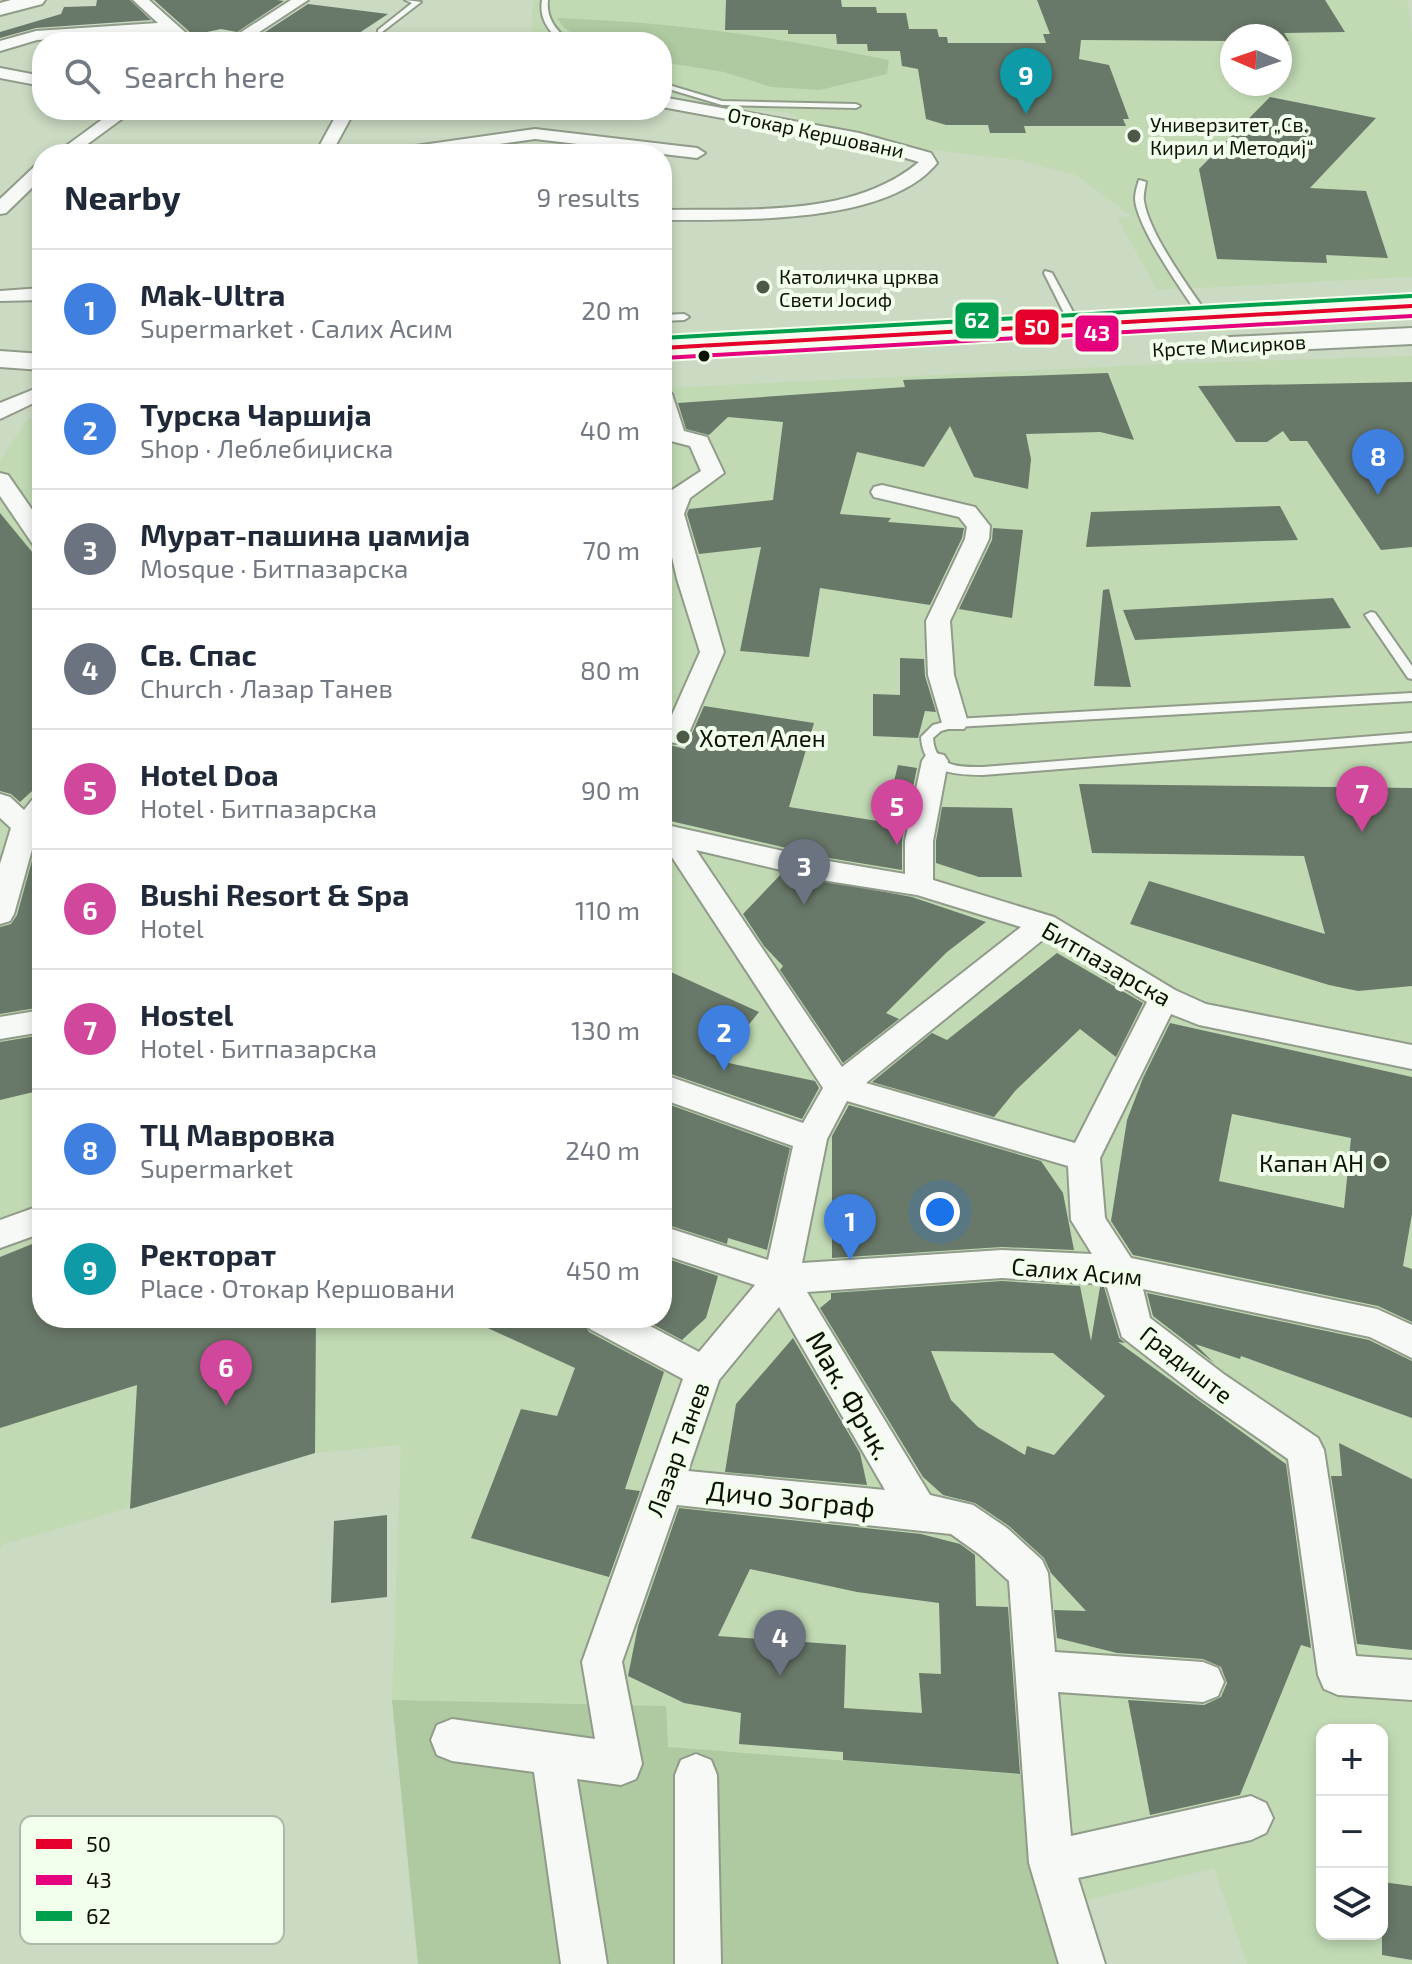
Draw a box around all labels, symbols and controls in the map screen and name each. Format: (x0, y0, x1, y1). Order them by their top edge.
north arrow (1220, 24, 1292, 96)
search box (32, 32, 672, 120)
pin: 9 (1000, 48, 1052, 114)
icon: search (60, 54, 104, 98)
text: Search here (124, 58, 285, 94)
street label: Отокар Кершовани (726, 102, 906, 162)
place label: Универзитет „Св. Кирил и Методиј“ (1150, 112, 1314, 159)
marker: Универзитет „Св. Кирил и Методиј“ (1125, 127, 1143, 145)
text: Nearby (64, 176, 181, 217)
text: 9 results (537, 181, 640, 212)
place label: Католичка црква Свети Јосиф (779, 264, 939, 311)
text: Mak-Ultra (140, 276, 285, 312)
marker: Католичка црква Свети Јосиф (754, 278, 772, 296)
text: 1 (84, 294, 96, 325)
text: 20 m (581, 294, 640, 325)
line badge: 62 (954, 301, 1000, 340)
text: 62 (964, 306, 990, 332)
line badge: 50 (1014, 308, 1060, 346)
text: Supermarket · Салих Асим (140, 312, 453, 343)
text: 50 (1024, 313, 1050, 339)
line badge: 43 (1074, 314, 1120, 353)
text: 43 (1084, 319, 1110, 345)
street label: Крсте Мисирков (1151, 329, 1307, 361)
unlabelled marker (696, 348, 712, 364)
text: Турска Чаршија (140, 396, 372, 432)
text: 2 (82, 414, 98, 445)
text: 40 m (580, 414, 640, 445)
pin: 8 (1352, 429, 1404, 495)
text: Shop · Леблебиџиска (140, 432, 393, 463)
text: Мурат-пашина џамија (140, 516, 470, 552)
text: 3 (83, 534, 97, 565)
text: 70 m (582, 534, 640, 565)
text: Mosque · Битпазарска (140, 552, 408, 583)
text: Св. Спас (140, 636, 257, 672)
text: 4 (82, 654, 98, 685)
text: 80 m (580, 654, 640, 685)
text: Church · Лазар Танев (140, 672, 393, 703)
place label: Хотел Ален (699, 723, 826, 752)
marker: Хотел Ален (674, 728, 692, 746)
text: Hotel Doa (140, 756, 279, 792)
pin: 7 (1336, 766, 1388, 832)
text: 5 (83, 774, 97, 805)
text: 90 m (581, 774, 640, 805)
pin: 5 (871, 779, 923, 845)
text: Hotel · Битпазарска (140, 792, 377, 823)
pin: 3 (778, 839, 830, 905)
text: Bushi Resort & Spa (140, 876, 409, 912)
text: 6 (82, 894, 98, 925)
text: 110 m (575, 894, 640, 925)
text: Hotel (140, 912, 204, 943)
street label: Битпазарска (1037, 914, 1177, 1012)
text: Hostel (140, 996, 233, 1032)
pin: 2 (698, 1005, 750, 1071)
text: 7 (83, 1014, 97, 1045)
text: 130 m (571, 1014, 640, 1045)
text: Hotel · Битпазарска (140, 1032, 377, 1063)
text: ТЦ Мавровка (140, 1116, 335, 1152)
text: 8 (82, 1134, 98, 1165)
text: 240 m (565, 1134, 640, 1165)
place label: Капан АН (1259, 1148, 1364, 1177)
text: Supermarket (140, 1152, 293, 1183)
marker: Капан АН (1371, 1153, 1389, 1171)
your location (920, 1192, 960, 1232)
pin: 1 (824, 1194, 876, 1260)
text: Ректорат (140, 1236, 276, 1272)
street label: Салих Асим (1010, 1251, 1144, 1291)
text: 9 (82, 1254, 98, 1285)
text: 450 m (566, 1254, 640, 1285)
text: Place · Отокар Кершовани (140, 1272, 455, 1303)
street label: Градиште (1135, 1319, 1239, 1409)
street label: Мак. Фрчк. (799, 1324, 901, 1466)
pin: 6 (200, 1340, 252, 1406)
street label: Лазар Танев (639, 1378, 715, 1520)
street label: Дичо Зограф (705, 1472, 877, 1524)
pin: 4 (754, 1610, 806, 1676)
map controls (1316, 1724, 1388, 1940)
button: + (1316, 1724, 1388, 1796)
button: − (1316, 1796, 1388, 1868)
legend (20, 1816, 284, 1944)
text: 50 (86, 1830, 111, 1856)
text: 43 (86, 1866, 112, 1892)
button: layers (1316, 1868, 1388, 1940)
text: 62 (86, 1902, 111, 1928)

